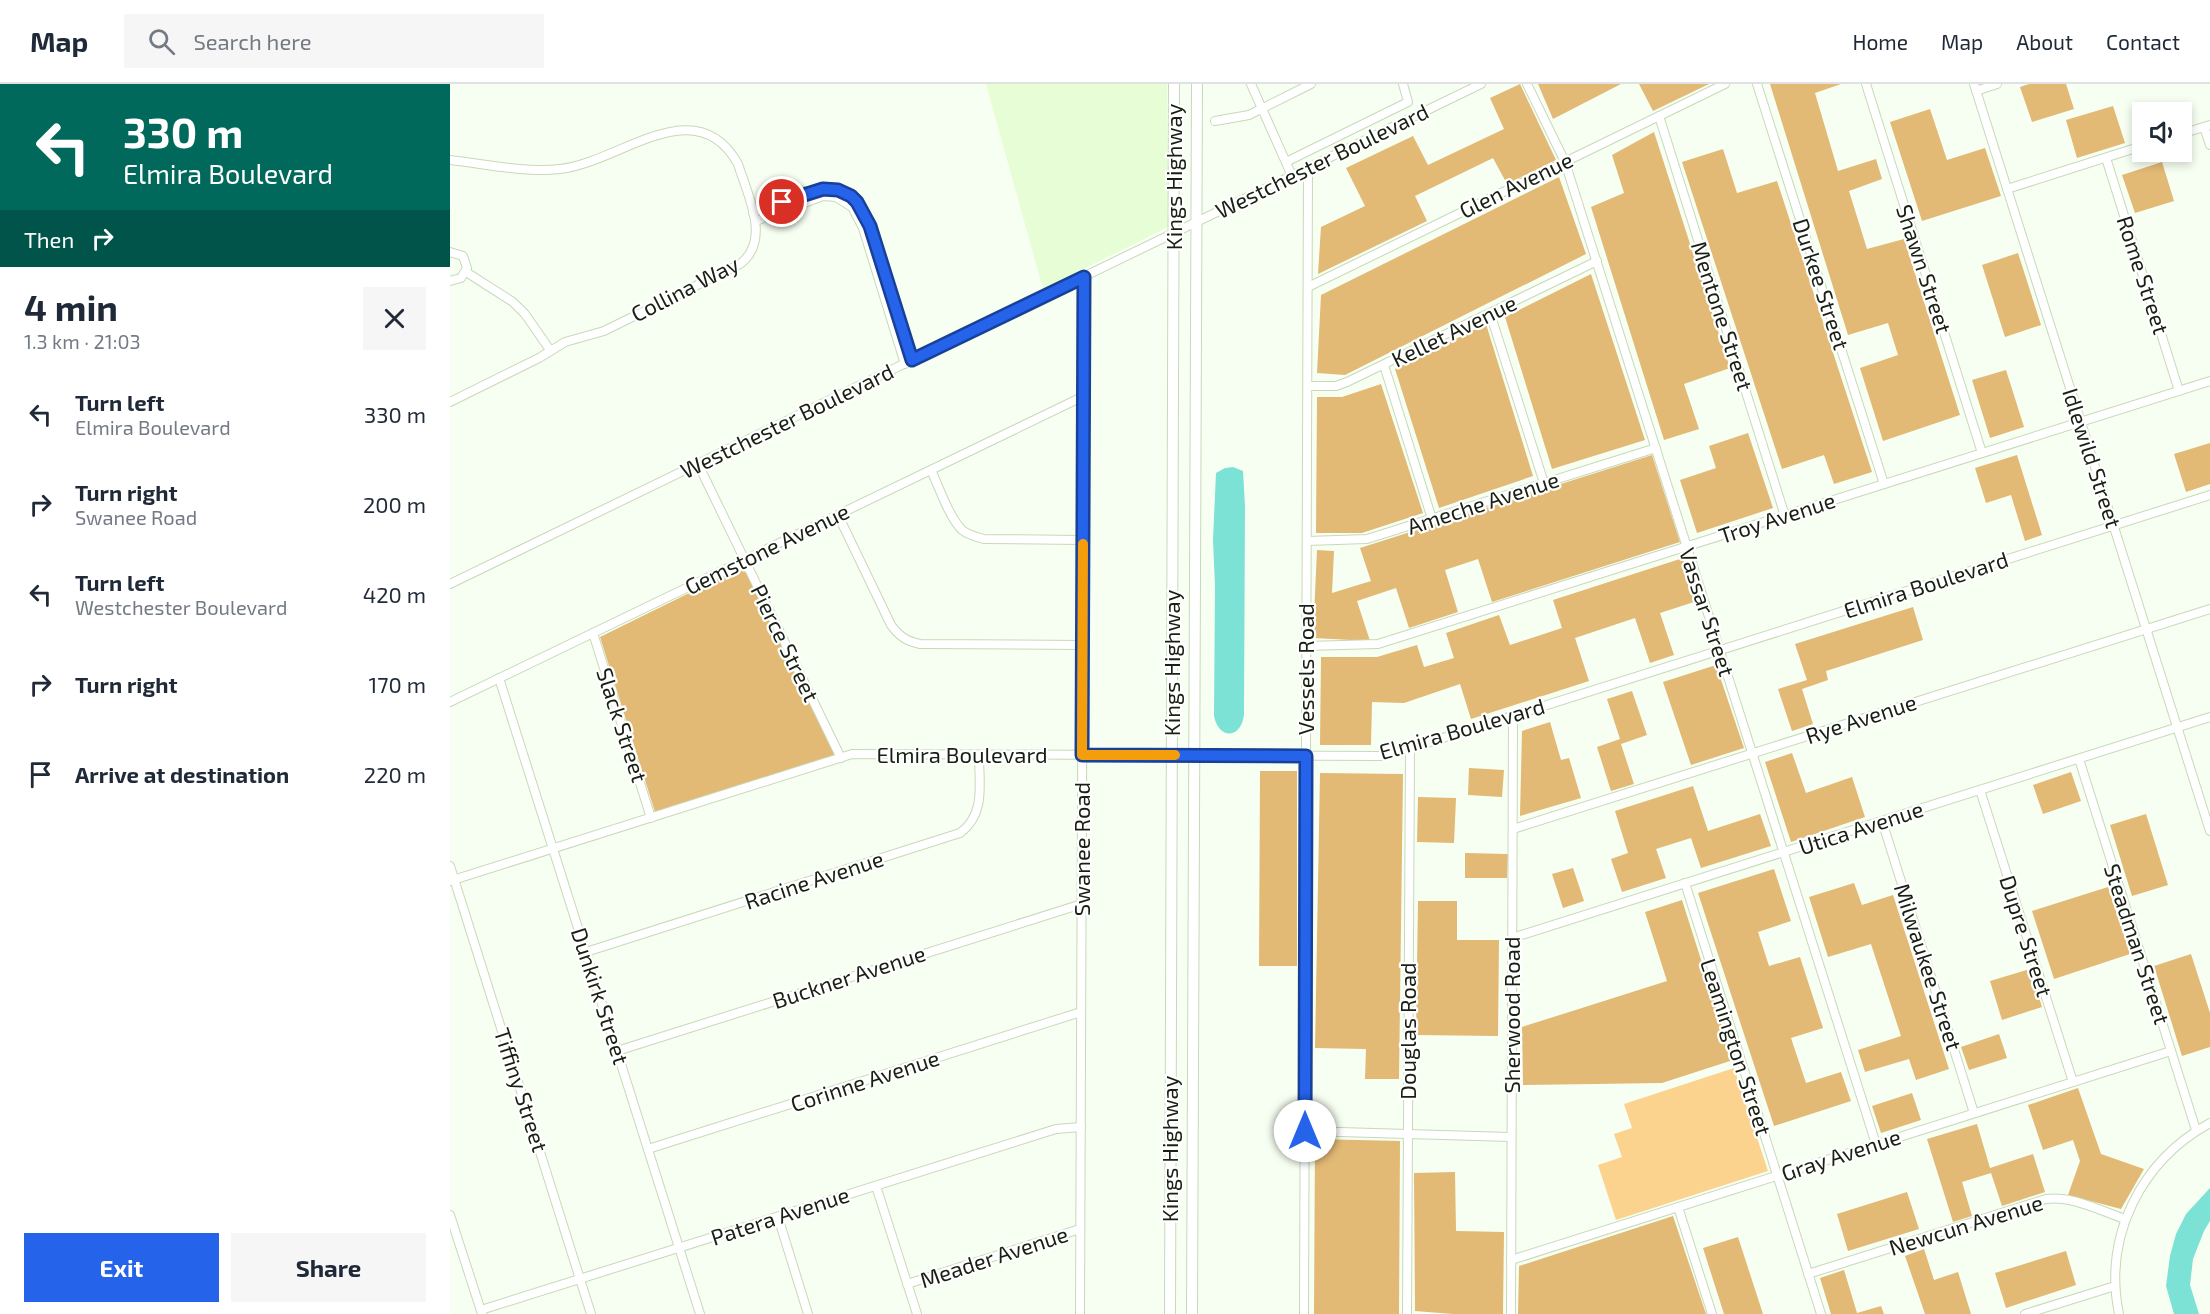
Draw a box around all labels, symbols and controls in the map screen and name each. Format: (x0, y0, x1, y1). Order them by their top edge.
search box (124, 14, 544, 68)
text: Map (30, 24, 88, 58)
icon: search (145, 25, 178, 58)
text: Search here (193, 28, 312, 54)
text: Home (1852, 29, 1908, 54)
text: Map (1941, 29, 1983, 54)
text: About (2016, 29, 2073, 54)
text: Contact (2106, 29, 2180, 54)
street label: Westchester Boulevard (1211, 97, 1432, 223)
map controls (2132, 102, 2192, 162)
button: sound (2132, 102, 2192, 162)
street label: Kings Highway (1160, 103, 1186, 250)
text: 330 m (123, 106, 243, 156)
icon: left (24, 108, 102, 186)
street label: Glen Avenue (1455, 145, 1577, 223)
text: Elmira Boulevard (123, 157, 333, 189)
pin (756, 176, 807, 227)
icon: arrive (765, 185, 798, 218)
street label: Shawn Street (1892, 201, 1958, 337)
street label: Rome Street (2113, 212, 2175, 337)
street label: Durkee Street (1788, 215, 1855, 353)
icon: right (86, 222, 119, 255)
text: Then (24, 226, 74, 252)
street label: Mentone Street (1687, 238, 1759, 394)
street label: Collina Way (626, 250, 743, 326)
text: 4 min (24, 285, 118, 328)
button: close (363, 287, 426, 350)
street label: Kellet Avenue (1387, 289, 1520, 372)
text: 1.3 km · 21:03 (24, 329, 141, 353)
street label: Westchester Boulevard (676, 357, 897, 483)
street label: Idlewild Street (2058, 384, 2128, 531)
text: Turn left (75, 389, 164, 415)
icon: left (24, 398, 57, 431)
text: 330 m (364, 401, 426, 427)
text: Elmira Boulevard (75, 415, 231, 439)
street label: Ameche Avenue (1403, 465, 1562, 539)
text: Turn right (75, 479, 177, 505)
street label: Troy Avenue (1715, 486, 1838, 548)
icon: right (24, 488, 57, 521)
text: 200 m (363, 491, 426, 517)
street label: Gemstone Avenue (680, 497, 853, 599)
text: Swanee Road (75, 505, 197, 529)
street label: Vassar Street (1675, 544, 1741, 679)
street label: Elmira Boulevard (1840, 545, 2011, 623)
text: Turn left (75, 569, 164, 595)
icon: left (24, 578, 57, 611)
street label: Pierce Street (746, 580, 825, 705)
text: 420 m (363, 581, 426, 607)
street label: Kings Highway (1158, 589, 1184, 736)
text: Westchester Boulevard (75, 595, 287, 619)
street label: Vessels Road (1292, 603, 1318, 735)
street label: Slack Street (592, 664, 654, 785)
icon: right (24, 668, 57, 701)
text: Turn right (75, 671, 177, 697)
text: 170 m (369, 671, 426, 697)
street label: Rye Avenue (1802, 688, 1919, 748)
street label: Elmira Boulevard (1376, 692, 1548, 764)
street label: Elmira Boulevard (876, 741, 1048, 767)
icon: arrive (24, 758, 57, 791)
text: Arrive at destination (75, 761, 289, 787)
text: 220 m (364, 761, 426, 787)
street label: Swanee Road (1068, 782, 1094, 916)
street label: Utica Avenue (1795, 795, 1926, 859)
street label: Racine Avenue (741, 844, 886, 914)
street label: Steadman Street (2100, 860, 2176, 1027)
street label: Dupre Street (1995, 872, 2059, 1000)
street label: Milwaukee Street (1890, 880, 1968, 1054)
street label: Dunkirk Street (567, 924, 635, 1067)
street label: Sherwood Road (1498, 937, 1524, 1094)
street label: Buckner Avenue (769, 939, 928, 1013)
street label: Leamington Street (1696, 955, 1778, 1139)
street label: Douglas Road (1394, 962, 1420, 1100)
street label: Tiffiny Street (490, 1024, 554, 1155)
street label: Corinne Avenue (787, 1044, 942, 1116)
street label: Kings Highway (1156, 1075, 1182, 1222)
position arrow (1273, 1099, 1337, 1163)
street label: Gray Avenue (1778, 1123, 1904, 1186)
street label: Patera Avenue (707, 1180, 852, 1250)
street label: Newcun Avenue (1886, 1188, 2046, 1260)
street label: Meader Avenue (916, 1220, 1071, 1292)
button: Exit (24, 1233, 219, 1302)
button: Share (231, 1233, 426, 1302)

